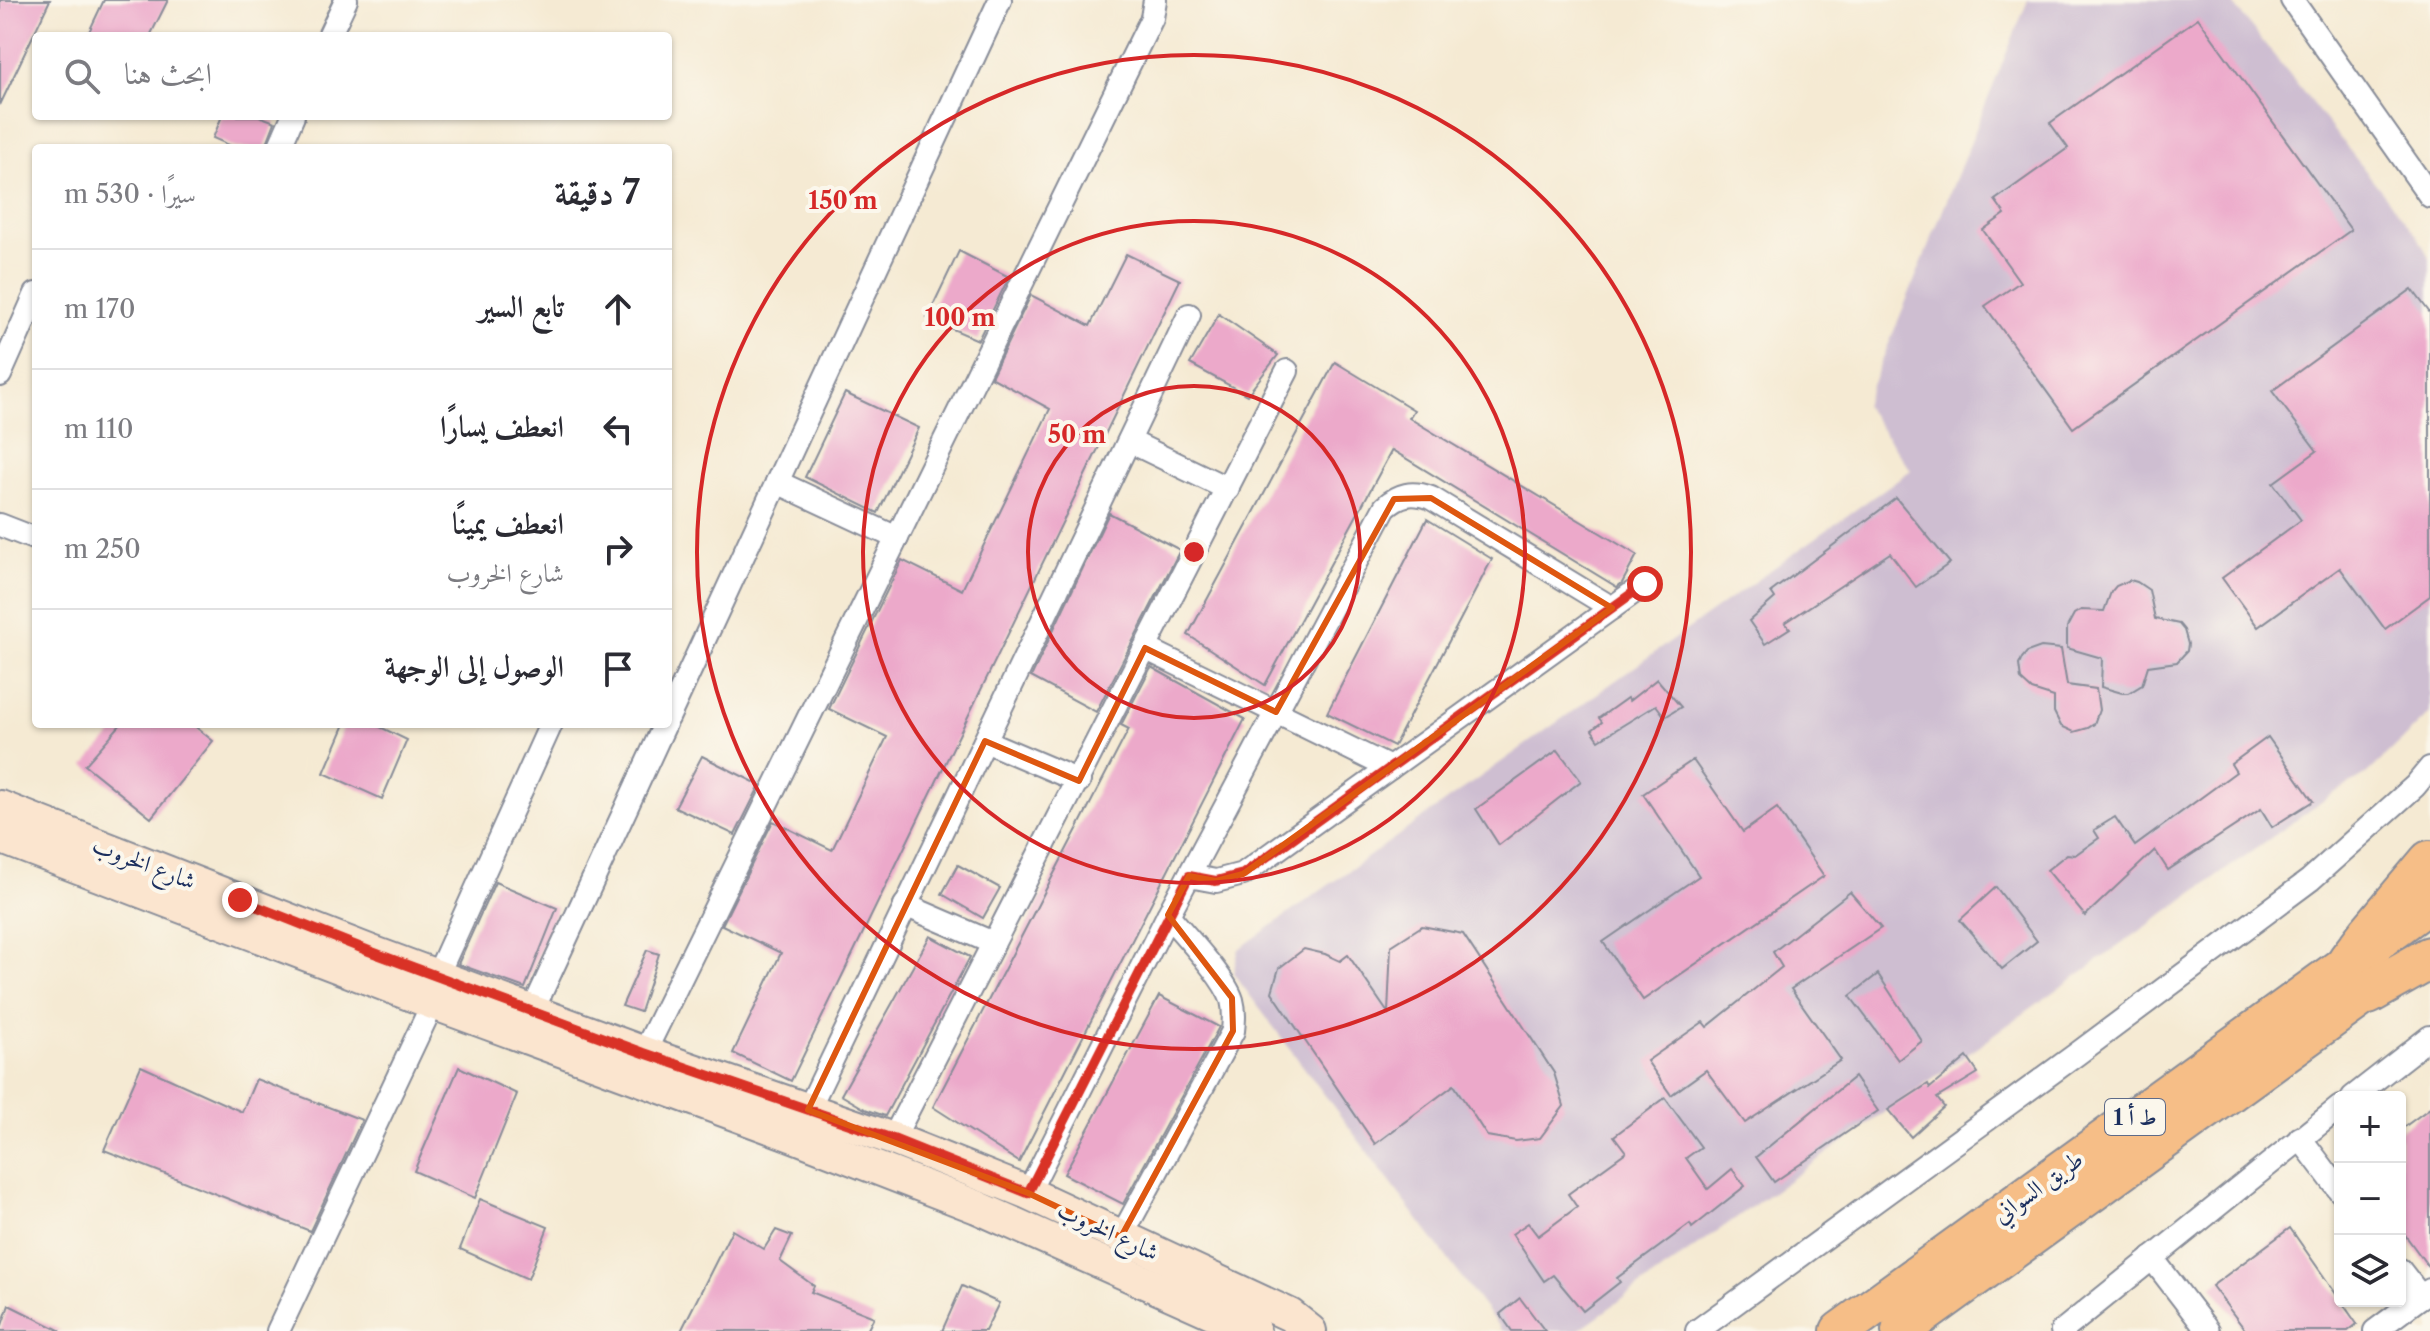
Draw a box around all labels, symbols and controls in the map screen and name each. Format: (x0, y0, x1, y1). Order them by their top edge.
search box (32, 32, 672, 120)
icon: search (60, 54, 104, 98)
text: ابحث هنا (124, 55, 212, 92)
text: 7 دقيقة (554, 171, 640, 213)
text: سيرًا · 530 m (64, 178, 196, 210)
text: 150 m (808, 186, 878, 215)
icon: ahead (596, 287, 640, 331)
text: تابع السير (478, 288, 564, 325)
text: 170 m (64, 293, 135, 325)
text: 100 m (924, 303, 996, 332)
icon: left (596, 407, 640, 451)
text: انعطف يسارًا (440, 408, 564, 445)
text: 110 m (64, 413, 134, 445)
text: 50 m (1048, 420, 1106, 449)
text: انعطف يمينًا (452, 505, 564, 542)
icon: right (596, 527, 640, 571)
text: 250 m (64, 533, 141, 565)
centre of rings (1180, 538, 1208, 566)
text: شارع الخروب (446, 557, 564, 589)
route start (1627, 566, 1663, 602)
icon: arrive (596, 647, 640, 691)
text: الوصول إلى الوجهة (385, 648, 564, 685)
street label: شارع الخروب (86, 830, 200, 901)
route end (222, 882, 258, 918)
map controls (2334, 1091, 2406, 1307)
button: + (2334, 1091, 2406, 1163)
road number: ط أ 1 (2105, 1099, 2165, 1135)
street label: طريق السواني (1987, 1144, 2091, 1233)
button: − (2334, 1163, 2406, 1235)
street label: شارع الخروب (1050, 1194, 1163, 1272)
button: layers (2334, 1235, 2406, 1307)

